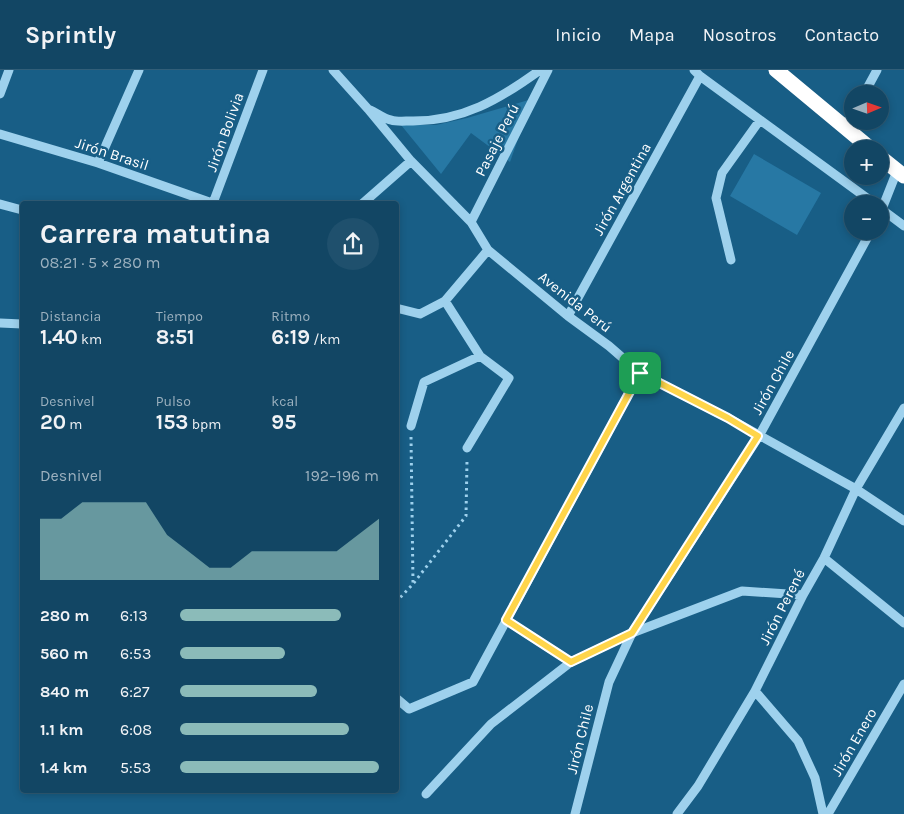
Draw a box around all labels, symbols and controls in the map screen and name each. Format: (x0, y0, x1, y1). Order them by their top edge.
text: Sprintly (25, 21, 116, 49)
text: Inicio (555, 24, 601, 46)
text: Mapa (629, 24, 675, 46)
text: Nosotros (703, 24, 777, 46)
text: Contacto (805, 24, 879, 46)
north arrow (844, 85, 889, 130)
map controls (844, 85, 889, 240)
street label: Jirón Bolivia (202, 90, 248, 174)
street label: Pasaje Perú (471, 101, 523, 179)
street label: Jirón Brasil (73, 134, 151, 174)
street label: Jirón Argentina (589, 140, 655, 238)
button: + (844, 140, 889, 185)
button: − (844, 195, 889, 240)
text: Carrera matutina (40, 217, 271, 250)
button: share (327, 218, 379, 270)
text: 08:21 · 5 × 280 m (40, 253, 160, 272)
street label: Avenida Perú (535, 268, 615, 336)
text: Distancia (40, 308, 101, 325)
text: Tiempo (156, 308, 203, 325)
text: Ritmo (271, 308, 310, 325)
text: 1.40 (40, 325, 78, 349)
text: 8:51 (156, 325, 195, 349)
text: 6:19 (271, 325, 310, 349)
text: km (78, 331, 102, 348)
text: /km (310, 331, 340, 348)
street label: Jirón Chile (748, 346, 798, 418)
pin (619, 352, 661, 394)
icon: arrive (626, 359, 654, 387)
text: Desnivel (40, 393, 95, 410)
text: Pulso (156, 393, 191, 410)
text: kcal (271, 393, 298, 410)
text: 20 (40, 410, 66, 434)
text: 153 (156, 410, 188, 434)
text: 95 (271, 410, 296, 434)
text: m (66, 416, 82, 433)
text: bpm (188, 416, 221, 433)
text: Desnivel (40, 466, 102, 485)
text: 192–196 m (305, 466, 379, 485)
street label: Jirón Perené (755, 566, 809, 648)
text: 280 m (40, 606, 89, 625)
text: 6:13 (120, 606, 148, 625)
text: 560 m (40, 644, 88, 663)
text: 6:53 (120, 644, 151, 663)
text: 840 m (40, 682, 89, 701)
text: 6:27 (120, 682, 150, 701)
street label: Jirón Chile (563, 702, 597, 776)
street label: Jirón Enero (827, 705, 881, 779)
text: 1.1 km (40, 720, 84, 739)
text: 6:08 (120, 720, 152, 739)
text: 1.4 km (40, 758, 87, 777)
text: 5:53 (120, 758, 151, 777)

